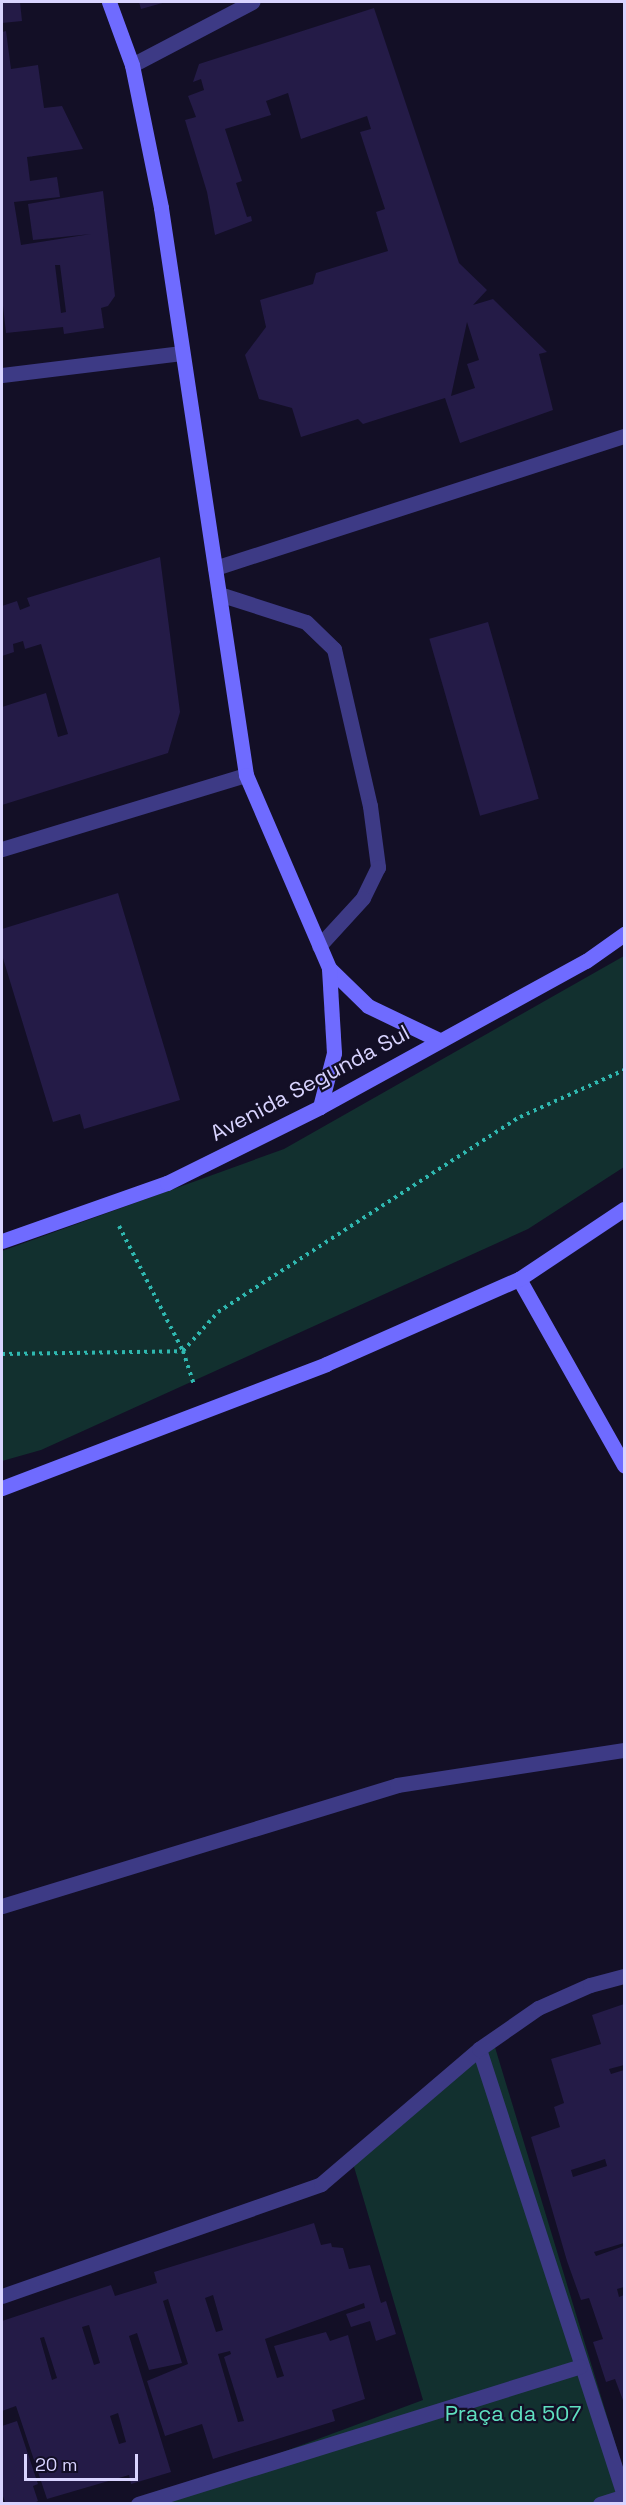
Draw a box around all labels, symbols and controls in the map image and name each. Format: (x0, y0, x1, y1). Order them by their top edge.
street label: Avenida Segunda Sul (206, 1019, 414, 1147)
park label: Praça da 507 (445, 2401, 581, 2427)
scale bar (27, 2442, 141, 2480)
text: 20 m (35, 2453, 78, 2476)

